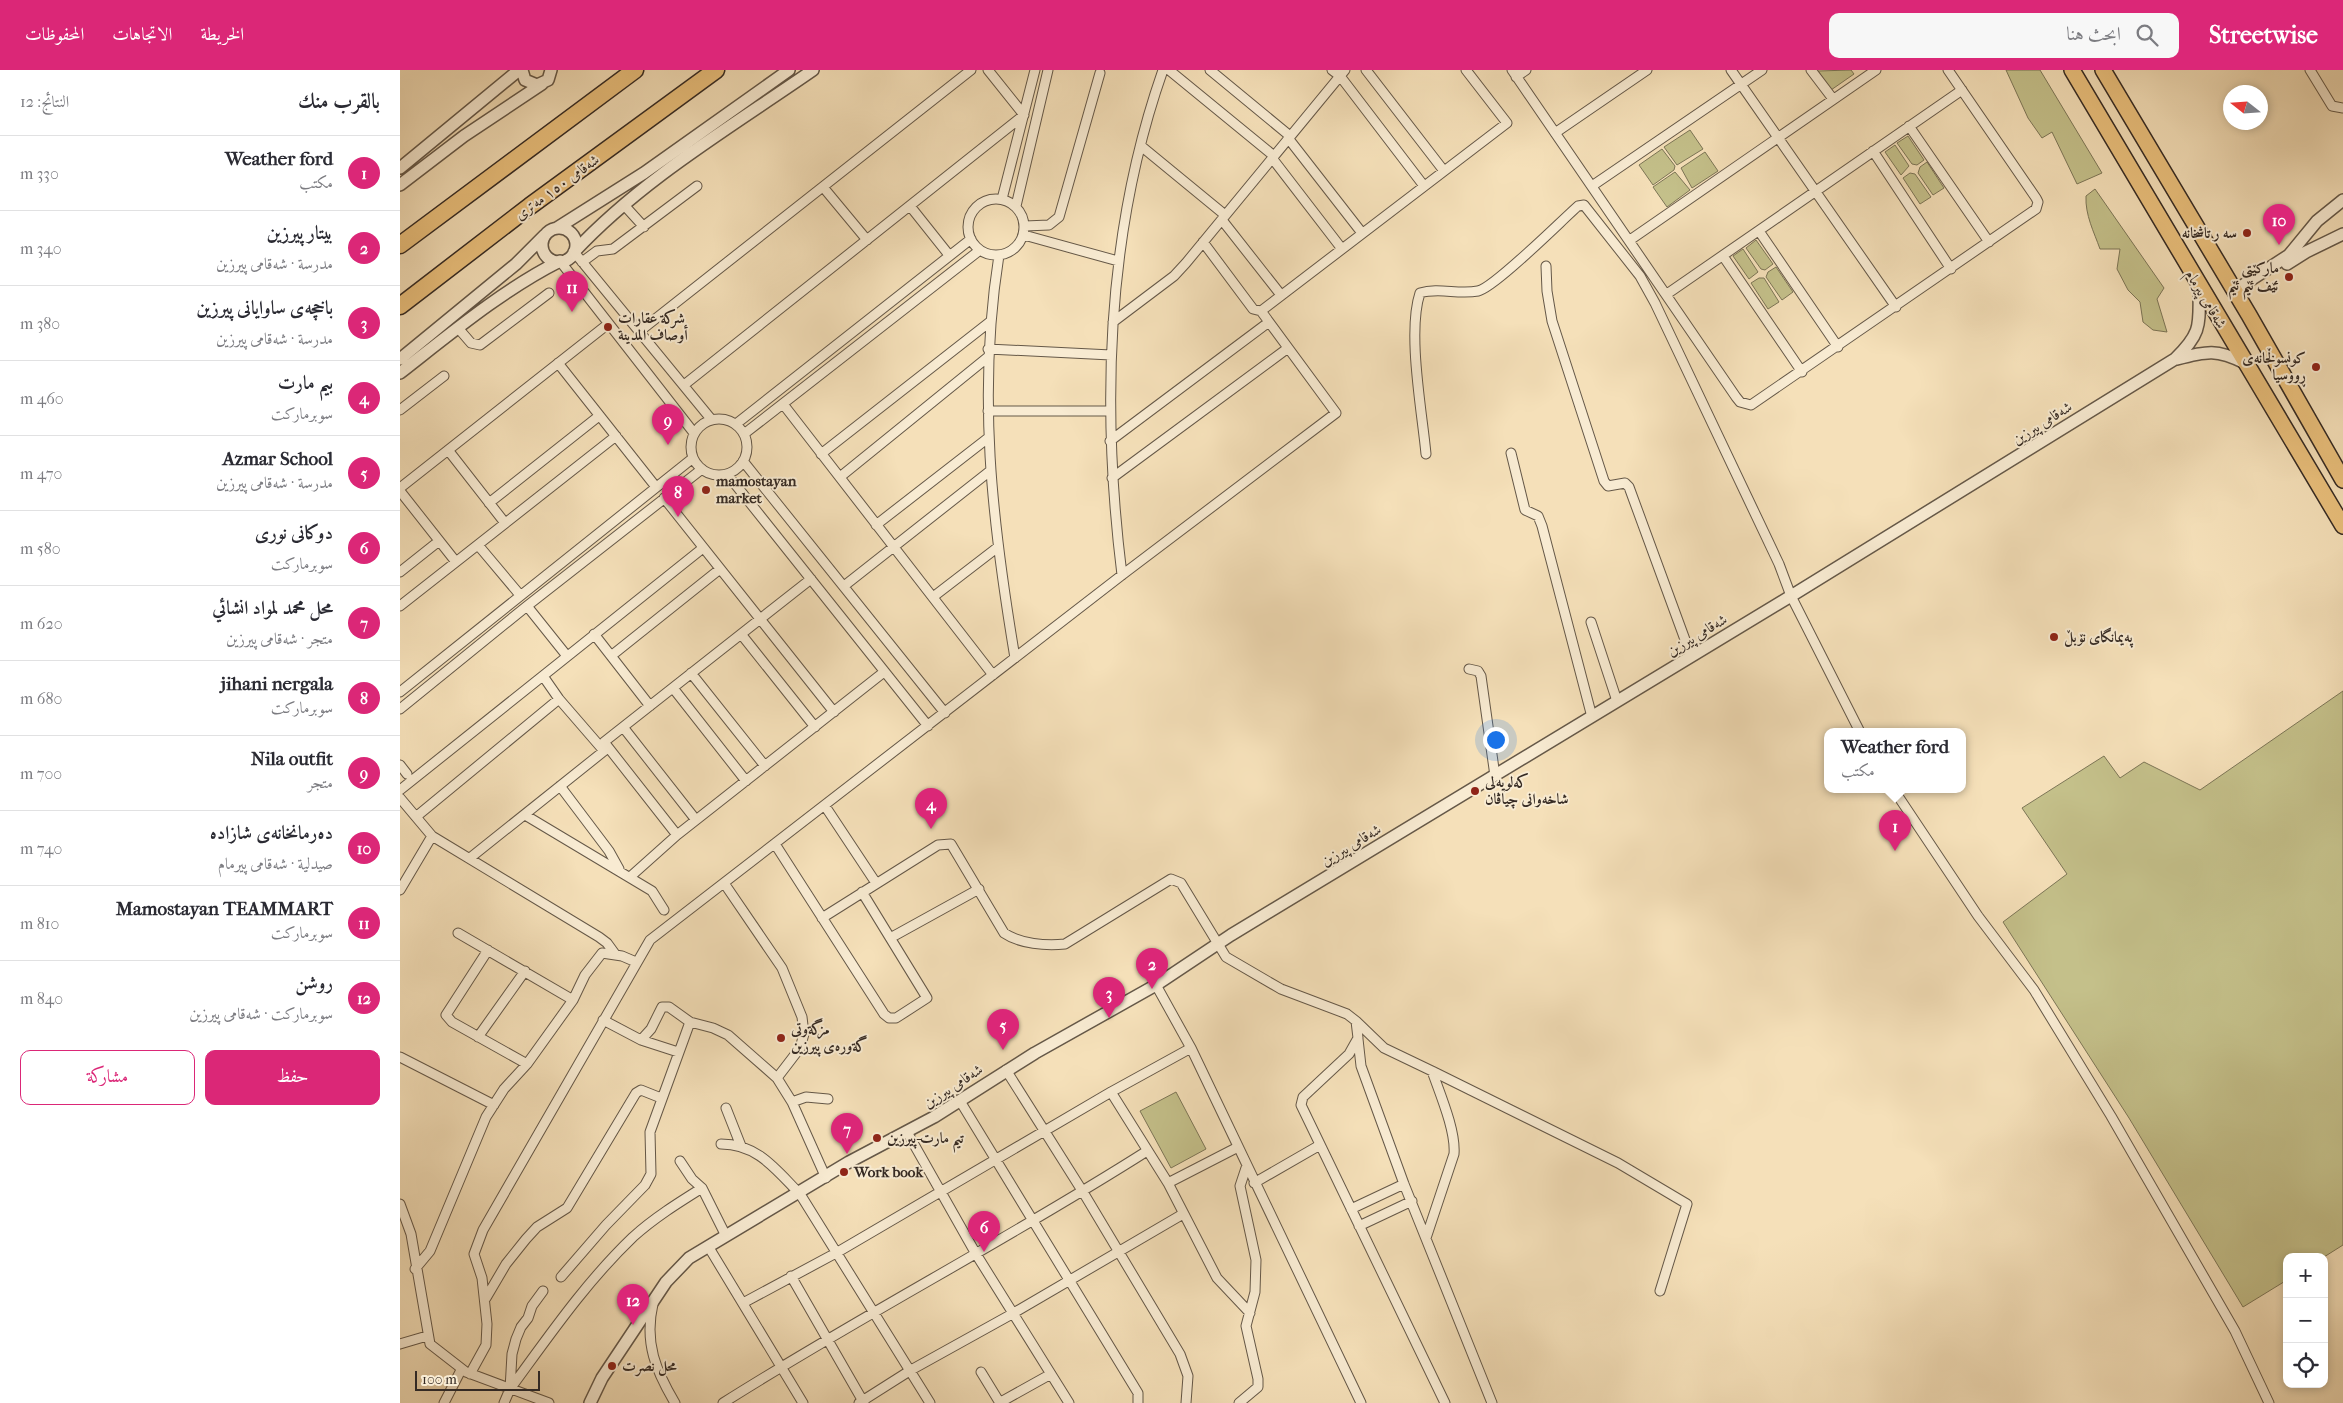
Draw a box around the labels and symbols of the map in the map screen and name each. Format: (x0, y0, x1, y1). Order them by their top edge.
north arrow (2223, 85, 2268, 130)
street label: شەقامی ١٥٠ مەتری (511, 150, 603, 224)
pin: 10 (2263, 204, 2295, 245)
place label: سه ر تاشخانه (2182, 224, 2237, 242)
marker: سه ر تاشخانه (2241, 227, 2253, 239)
place label: مارکێتی ئێف ئێم ئێم (2228, 259, 2279, 300)
street label: شەقامی پیرمام (2178, 266, 2231, 334)
pin: 11 (556, 271, 588, 312)
marker: مارکێتی ئێف ئێم ئێم (2283, 271, 2295, 283)
place label: شركة عقارات أوصاف المدينة (618, 309, 688, 345)
marker: شركة عقارات أوصاف المدينة (602, 321, 614, 333)
place label: کونسوڵخانەی ڕووسیا (2242, 348, 2306, 388)
marker: کونسوڵخانەی ڕووسیا (2310, 361, 2322, 373)
street label: شەقامی پیرزین (2009, 398, 2076, 450)
pin: 9 (652, 404, 684, 445)
place label: mamostayan market (715, 472, 797, 507)
pin: 8 (662, 476, 694, 517)
marker: mamostayan market (700, 484, 712, 496)
street label: شەقامی پیرزین (1664, 610, 1731, 662)
place label: پەیمانگای نۆبڵ (2064, 627, 2134, 648)
marker: پەیمانگای نۆبڵ (2048, 631, 2060, 643)
your location (1483, 727, 1509, 753)
place label: کەلوپەلی شاخەوانی چیاڤان (1484, 773, 1569, 809)
marker: کەلوپەلی شاخەوانی چیاڤان (1469, 785, 1481, 797)
pin: 4 (915, 788, 947, 829)
pin: 1 (1879, 810, 1911, 851)
street label: شەقامی پیرزین (1318, 820, 1385, 872)
pin: 2 (1136, 948, 1168, 989)
pin: 3 (1093, 977, 1125, 1018)
pin: 5 (987, 1009, 1019, 1050)
place label: مزگةوتی گةورەی پیرزین (790, 1018, 867, 1057)
marker: مزگةوتی گةورەی پیرزین (775, 1032, 787, 1044)
street label: شەقامی پیرزین (920, 1060, 987, 1114)
pin: 7 (831, 1113, 863, 1154)
place label: تیم مارت-پیرزین (887, 1129, 965, 1153)
marker: تیم مارت-پیرزین (871, 1132, 883, 1144)
place label: Work book (853, 1163, 924, 1181)
marker: Work book (838, 1166, 850, 1178)
pin: 6 (968, 1211, 1000, 1252)
pin: 12 (617, 1284, 649, 1325)
place label: محل نصرت (622, 1357, 678, 1377)
marker: محل نصرت (606, 1360, 618, 1372)
scale bar (415, 1368, 540, 1391)

